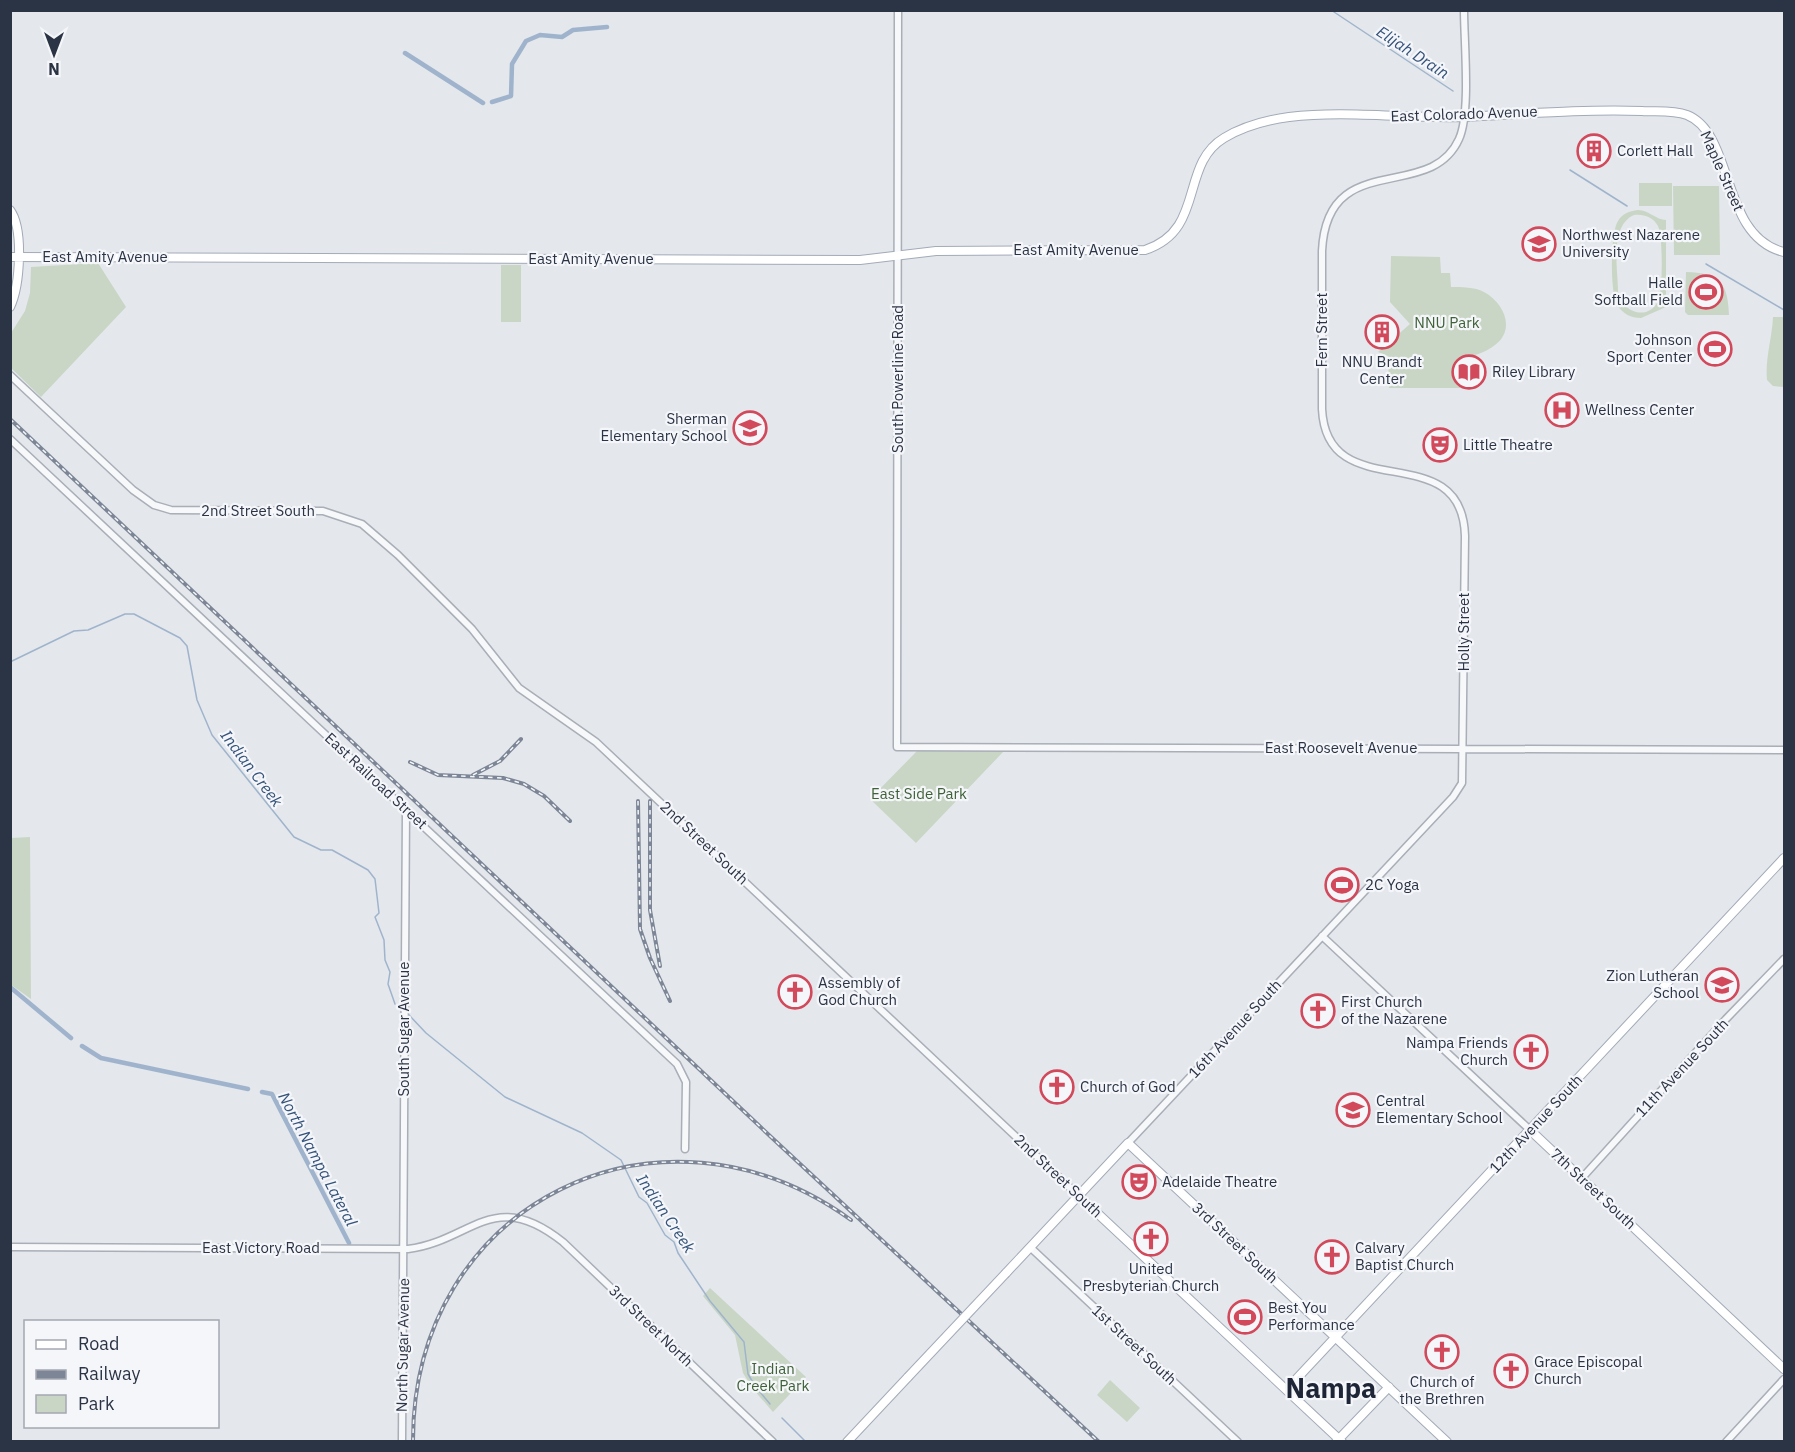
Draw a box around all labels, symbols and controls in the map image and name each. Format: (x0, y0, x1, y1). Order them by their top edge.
water label: Elijah Drain (1373, 21, 1453, 83)
north arrow (24, 24, 84, 84)
text: N (48, 59, 60, 79)
street label: East Colorado Avenue (1390, 101, 1538, 126)
street label: Maple Street (1696, 128, 1749, 214)
building icon: Corlett Hall (1576, 133, 1612, 169)
place label: Corlett Hall (1617, 141, 1693, 160)
place label: Northwest Nazarene University (1562, 225, 1700, 261)
school or university icon: Northwest Nazarene University (1521, 226, 1557, 262)
street label: East Amity Avenue (1013, 240, 1139, 259)
street label: East Amity Avenue (42, 247, 168, 266)
street label: East Amity Avenue (528, 249, 654, 268)
place label: Halle Softball Field (1594, 273, 1683, 309)
sports icon: Halle Softball Field (1688, 274, 1724, 310)
street label: Fern Street (1312, 293, 1331, 367)
street label: South Powerline Road (888, 305, 907, 453)
park label: NNU Park (1414, 313, 1480, 332)
building icon: NNU Brandt Center (1364, 314, 1400, 350)
place label: Johnson Sport Center (1607, 330, 1692, 366)
sports icon: Johnson Sport Center (1697, 331, 1733, 367)
place label: NNU Brandt Center (1342, 352, 1422, 388)
library icon: Riley Library (1451, 354, 1487, 390)
place label: Riley Library (1492, 362, 1576, 381)
hospital icon: Wellness Center (1544, 392, 1580, 428)
place label: Wellness Center (1585, 400, 1695, 419)
place label: Sherman Elementary School (600, 409, 727, 445)
school or university icon: Sherman Elementary School (732, 410, 768, 446)
theatre icon: Little Theatre (1422, 427, 1458, 463)
place label: Little Theatre (1463, 435, 1553, 454)
street label: 2nd Street South (201, 501, 315, 520)
street label: Holly Street (1454, 592, 1473, 672)
water label: Indian Creek (217, 726, 288, 811)
street label: East Railroad Street (321, 728, 432, 833)
street label: East Roosevelt Avenue (1265, 738, 1417, 757)
park label: East Side Park (871, 784, 967, 803)
street label: 2nd Street South (656, 797, 752, 888)
sports icon: 2C Yoga (1324, 867, 1360, 903)
place label: 2C Yoga (1365, 875, 1419, 894)
street label: South Sugar Avenue (394, 961, 413, 1097)
place label: Zion Lutheran School (1606, 966, 1699, 1002)
school or university icon: Zion Lutheran School (1704, 967, 1740, 1003)
place label: Assembly of God Church (818, 973, 900, 1009)
church icon: Assembly of God Church (777, 974, 813, 1010)
street label: 16th Avenue South (1184, 975, 1285, 1082)
place label: First Church of the Nazarene (1341, 992, 1447, 1028)
church icon: First Church of the Nazarene (1300, 993, 1336, 1029)
street label: 11th Avenue South (1631, 1014, 1732, 1121)
place label: Nampa Friends Church (1406, 1033, 1508, 1069)
church icon: Nampa Friends Church (1513, 1034, 1549, 1070)
church icon: Church of God (1039, 1069, 1075, 1105)
street label: 12th Avenue South (1485, 1070, 1586, 1177)
place label: Church of God (1080, 1077, 1176, 1096)
water label: North Nampa Lateral (274, 1089, 362, 1230)
place label: Central Elementary School (1376, 1091, 1503, 1127)
school or university icon: Central Elementary School (1335, 1092, 1371, 1128)
street label: 2nd Street South (1010, 1130, 1106, 1221)
street label: 7th Street South (1546, 1144, 1640, 1233)
theatre icon: Adelaide Theatre (1121, 1164, 1157, 1200)
water label: Indian Creek (632, 1170, 700, 1257)
place label: Adelaide Theatre (1162, 1172, 1277, 1191)
street label: 3rd Street South (1188, 1198, 1282, 1287)
church icon: United Presbyterian Church (1133, 1221, 1169, 1257)
street label: East Victory Road (202, 1238, 320, 1257)
place label: Calvary Baptist Church (1355, 1238, 1454, 1274)
church icon: Calvary Baptist Church (1314, 1239, 1350, 1275)
place label: United Presbyterian Church (1083, 1259, 1219, 1295)
street label: North Sugar Avenue (392, 1278, 413, 1412)
street label: 3rd Street North (605, 1281, 697, 1371)
place label: Best You Performance (1268, 1298, 1355, 1334)
sports icon: Best You Performance (1227, 1299, 1263, 1335)
street label: 1st Street South (1088, 1300, 1181, 1389)
legend (24, 1320, 219, 1428)
text: Road (78, 1332, 119, 1355)
church icon: Church of the Brethren (1424, 1334, 1460, 1370)
place label: Grace Episcopal Church (1534, 1352, 1642, 1388)
church icon: Grace Episcopal Church (1493, 1353, 1529, 1389)
park label: Indian Creek Park (736, 1359, 810, 1395)
text: Railway (78, 1362, 140, 1385)
district label: Nampa (1286, 1370, 1376, 1405)
place label: Church of the Brethren (1400, 1372, 1485, 1408)
text: Park (78, 1392, 115, 1415)

